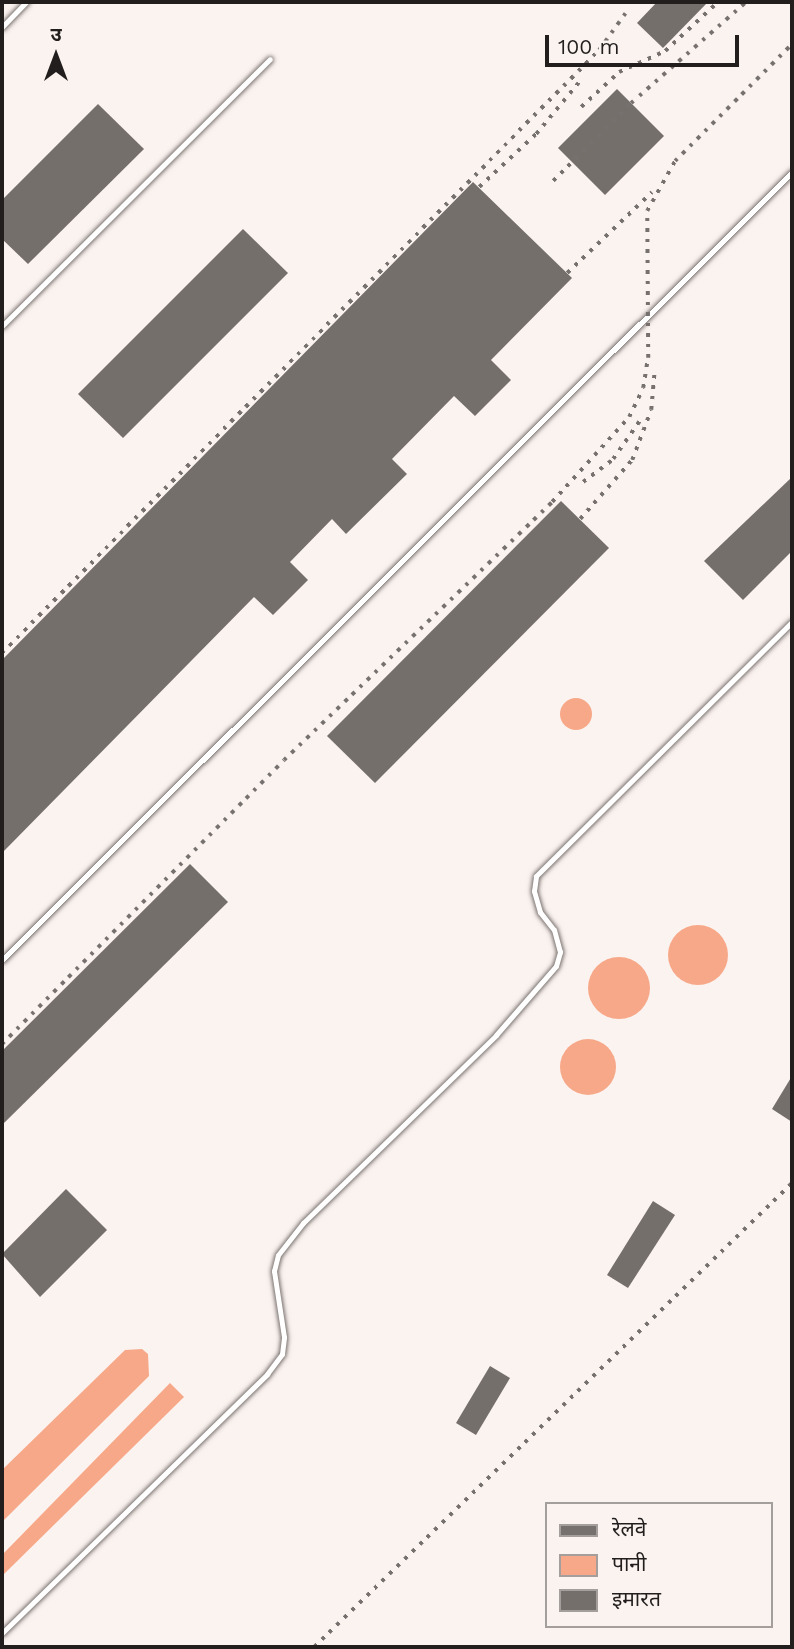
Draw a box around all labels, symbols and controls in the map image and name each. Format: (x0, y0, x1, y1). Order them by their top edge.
north arrow (21, 21, 91, 91)
scale bar (549, 21, 743, 65)
text: उ (50, 23, 62, 46)
text: 100 m (558, 34, 620, 59)
legend (546, 1502, 773, 1628)
text: रेलवे (612, 1516, 647, 1541)
text: पानी (612, 1551, 646, 1576)
text: इमारत (612, 1586, 661, 1611)

